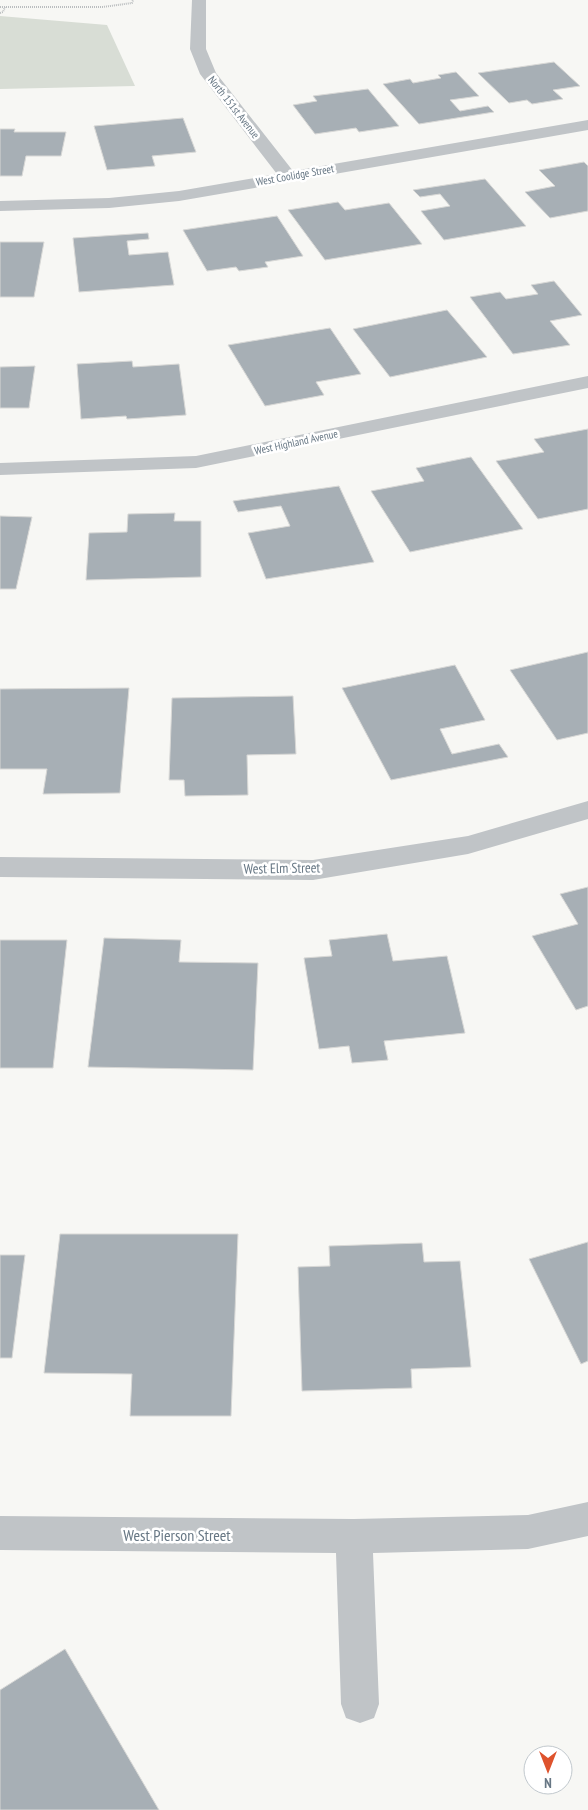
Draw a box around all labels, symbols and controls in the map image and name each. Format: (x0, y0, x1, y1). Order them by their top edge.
street label: North 151st Avenue (205, 73, 263, 141)
street label: West Coolidge Street (255, 161, 335, 189)
street label: West Highland Avenue (253, 426, 339, 458)
street label: West Elm Street (244, 858, 321, 878)
street label: West Pierson Street (123, 1525, 231, 1545)
north arrow (523, 1745, 573, 1795)
text: N (544, 1774, 552, 1792)

